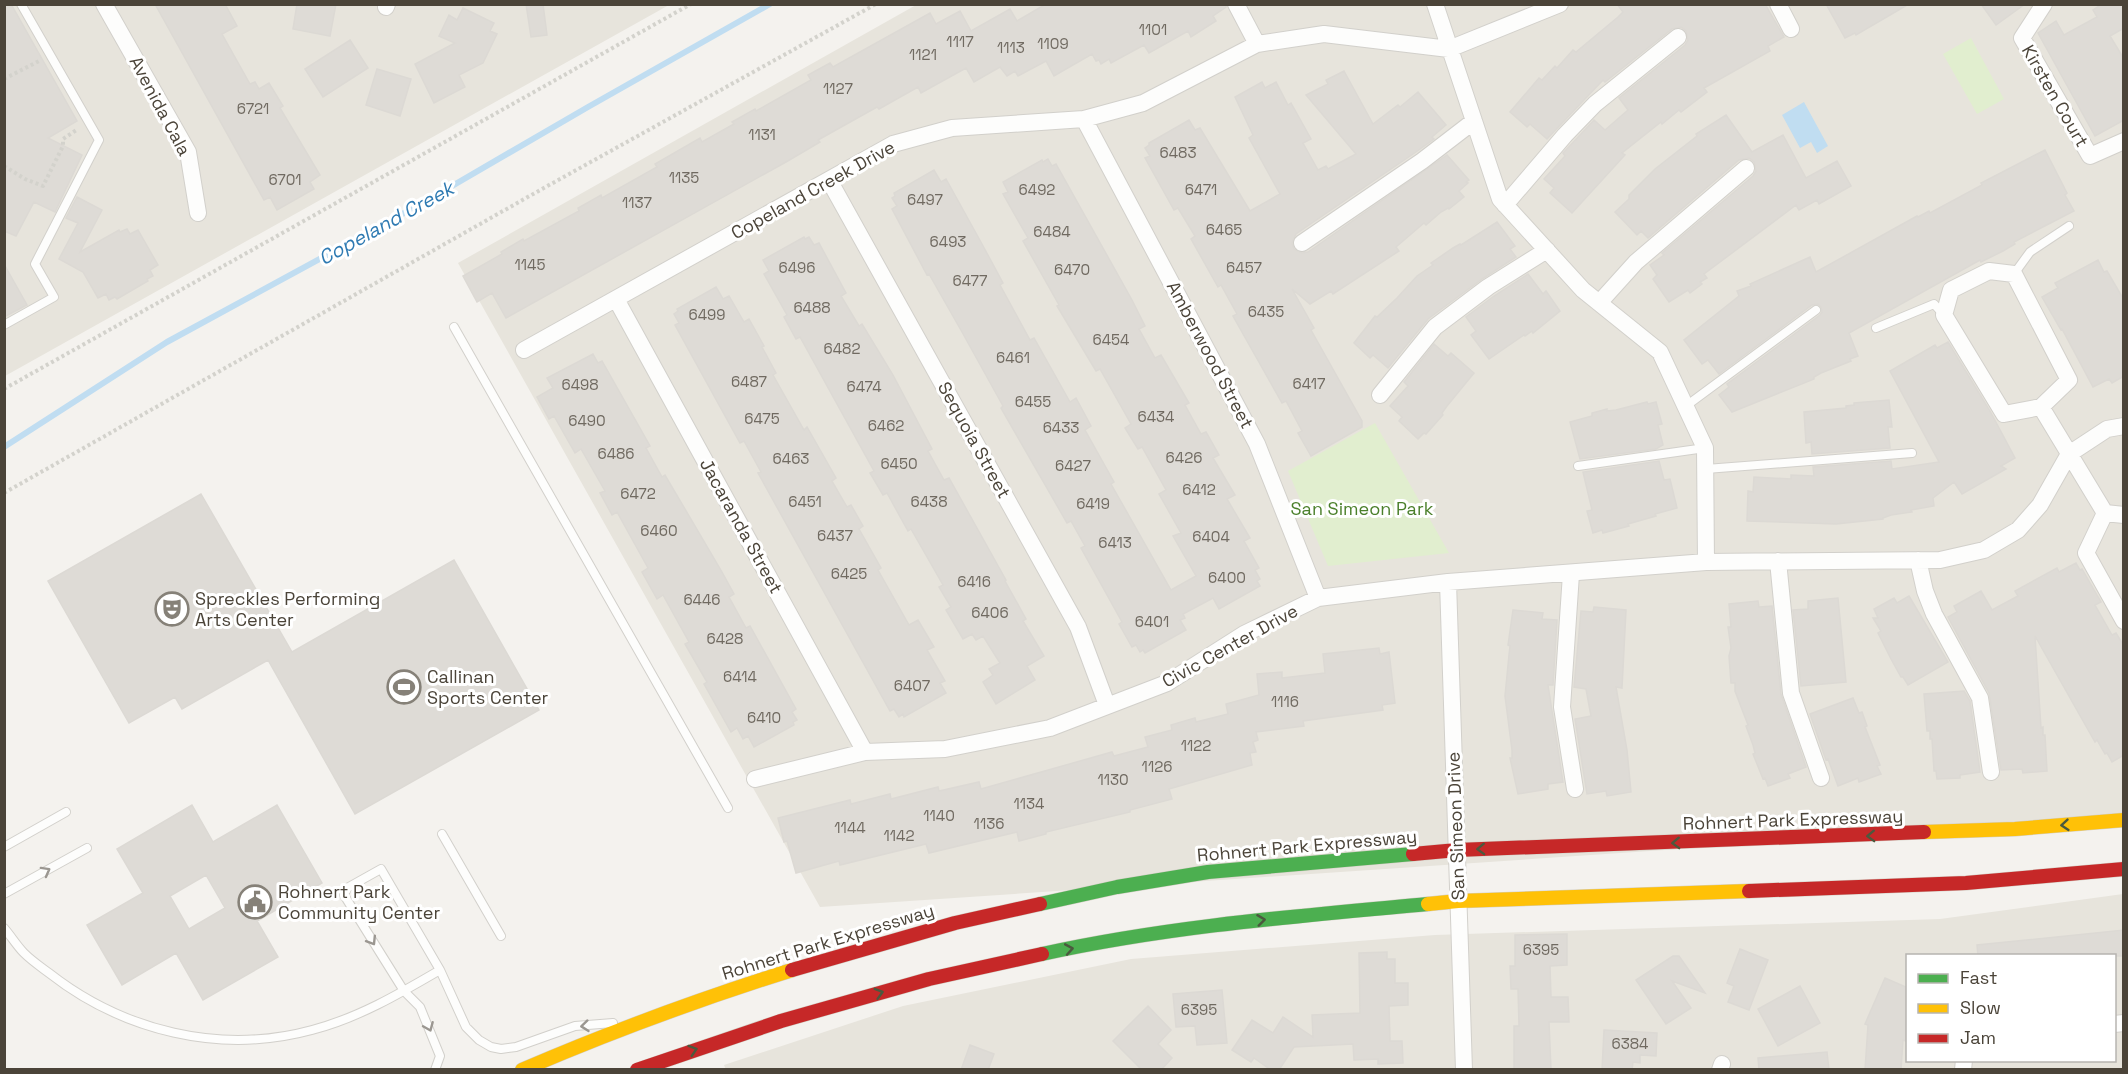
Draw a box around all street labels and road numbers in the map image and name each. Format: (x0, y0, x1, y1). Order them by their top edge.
street label: Kirsten Court (2017, 41, 2094, 151)
street label: Avenida Cala (125, 52, 196, 160)
street label: Copeland Creek Drive (727, 135, 899, 244)
street label: Amberwood Street (1162, 277, 1259, 432)
street label: Sequoia Street (933, 377, 1016, 502)
street label: Jacaranda Street (695, 454, 788, 597)
street label: Civic Center Drive (1158, 599, 1302, 692)
street label: San Simeon Drive (1441, 751, 1470, 901)
street label: Rohnert Park Expressway (1682, 804, 1904, 835)
street label: Rohnert Park Expressway (1196, 824, 1418, 867)
street label: Rohnert Park Expressway (719, 898, 937, 985)

